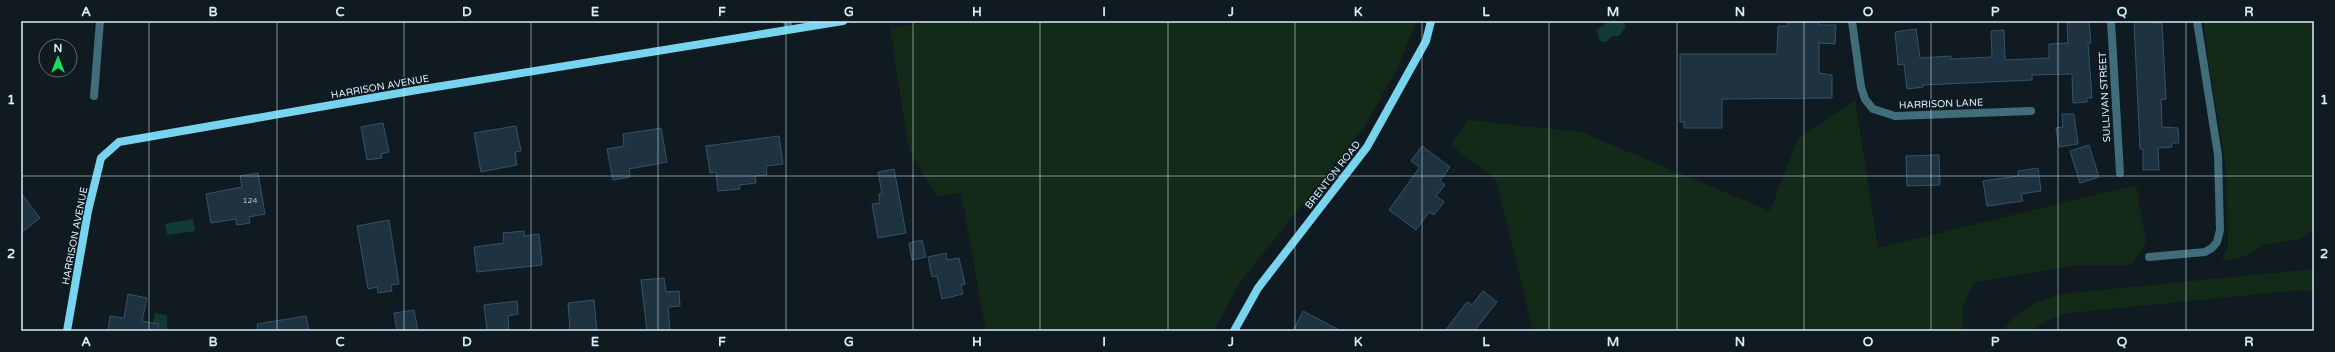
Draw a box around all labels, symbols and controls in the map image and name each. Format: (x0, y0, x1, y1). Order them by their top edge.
text: A (81, 4, 91, 20)
text: B (208, 4, 218, 20)
text: C (335, 4, 345, 20)
text: D (462, 4, 472, 20)
text: E (591, 4, 599, 20)
text: F (718, 4, 726, 20)
text: G (844, 4, 854, 20)
text: H (972, 4, 982, 20)
text: I (1102, 4, 1106, 20)
text: J (1227, 4, 1234, 20)
text: K (1354, 4, 1363, 20)
text: L (1482, 4, 1490, 20)
text: M (1607, 4, 1619, 20)
text: N (1735, 4, 1745, 20)
text: O (1863, 4, 1874, 20)
text: P (1991, 4, 2000, 20)
text: Q (2117, 4, 2128, 20)
text: R (2244, 4, 2254, 20)
north arrow (38, 38, 78, 78)
text: N (54, 42, 62, 55)
street label: SULLIVAN STREET (2097, 51, 2113, 143)
street label: HARRISON AVENUE (330, 72, 430, 102)
text: 1 (7, 92, 15, 108)
text: 1 (2320, 92, 2328, 108)
street label: HARRISON LANE (1899, 97, 1983, 111)
street label: BRENTON ROAD (1303, 139, 1363, 211)
street label: HARRISON AVENUE (60, 186, 90, 286)
house number: 124 (242, 196, 258, 205)
text: 2 (7, 246, 15, 262)
text: 2 (2320, 246, 2328, 262)
text: A (81, 334, 91, 350)
text: B (208, 334, 218, 350)
text: C (335, 334, 345, 350)
text: D (462, 334, 472, 350)
text: E (591, 334, 599, 350)
text: F (718, 334, 726, 350)
text: G (844, 334, 854, 350)
text: H (972, 334, 982, 350)
text: I (1102, 334, 1106, 350)
text: J (1227, 334, 1234, 350)
text: K (1354, 334, 1363, 350)
text: L (1482, 334, 1490, 350)
text: M (1607, 334, 1619, 350)
text: N (1735, 334, 1745, 350)
text: O (1863, 334, 1874, 350)
text: P (1991, 334, 2000, 350)
text: Q (2117, 334, 2128, 350)
text: R (2244, 334, 2254, 350)

